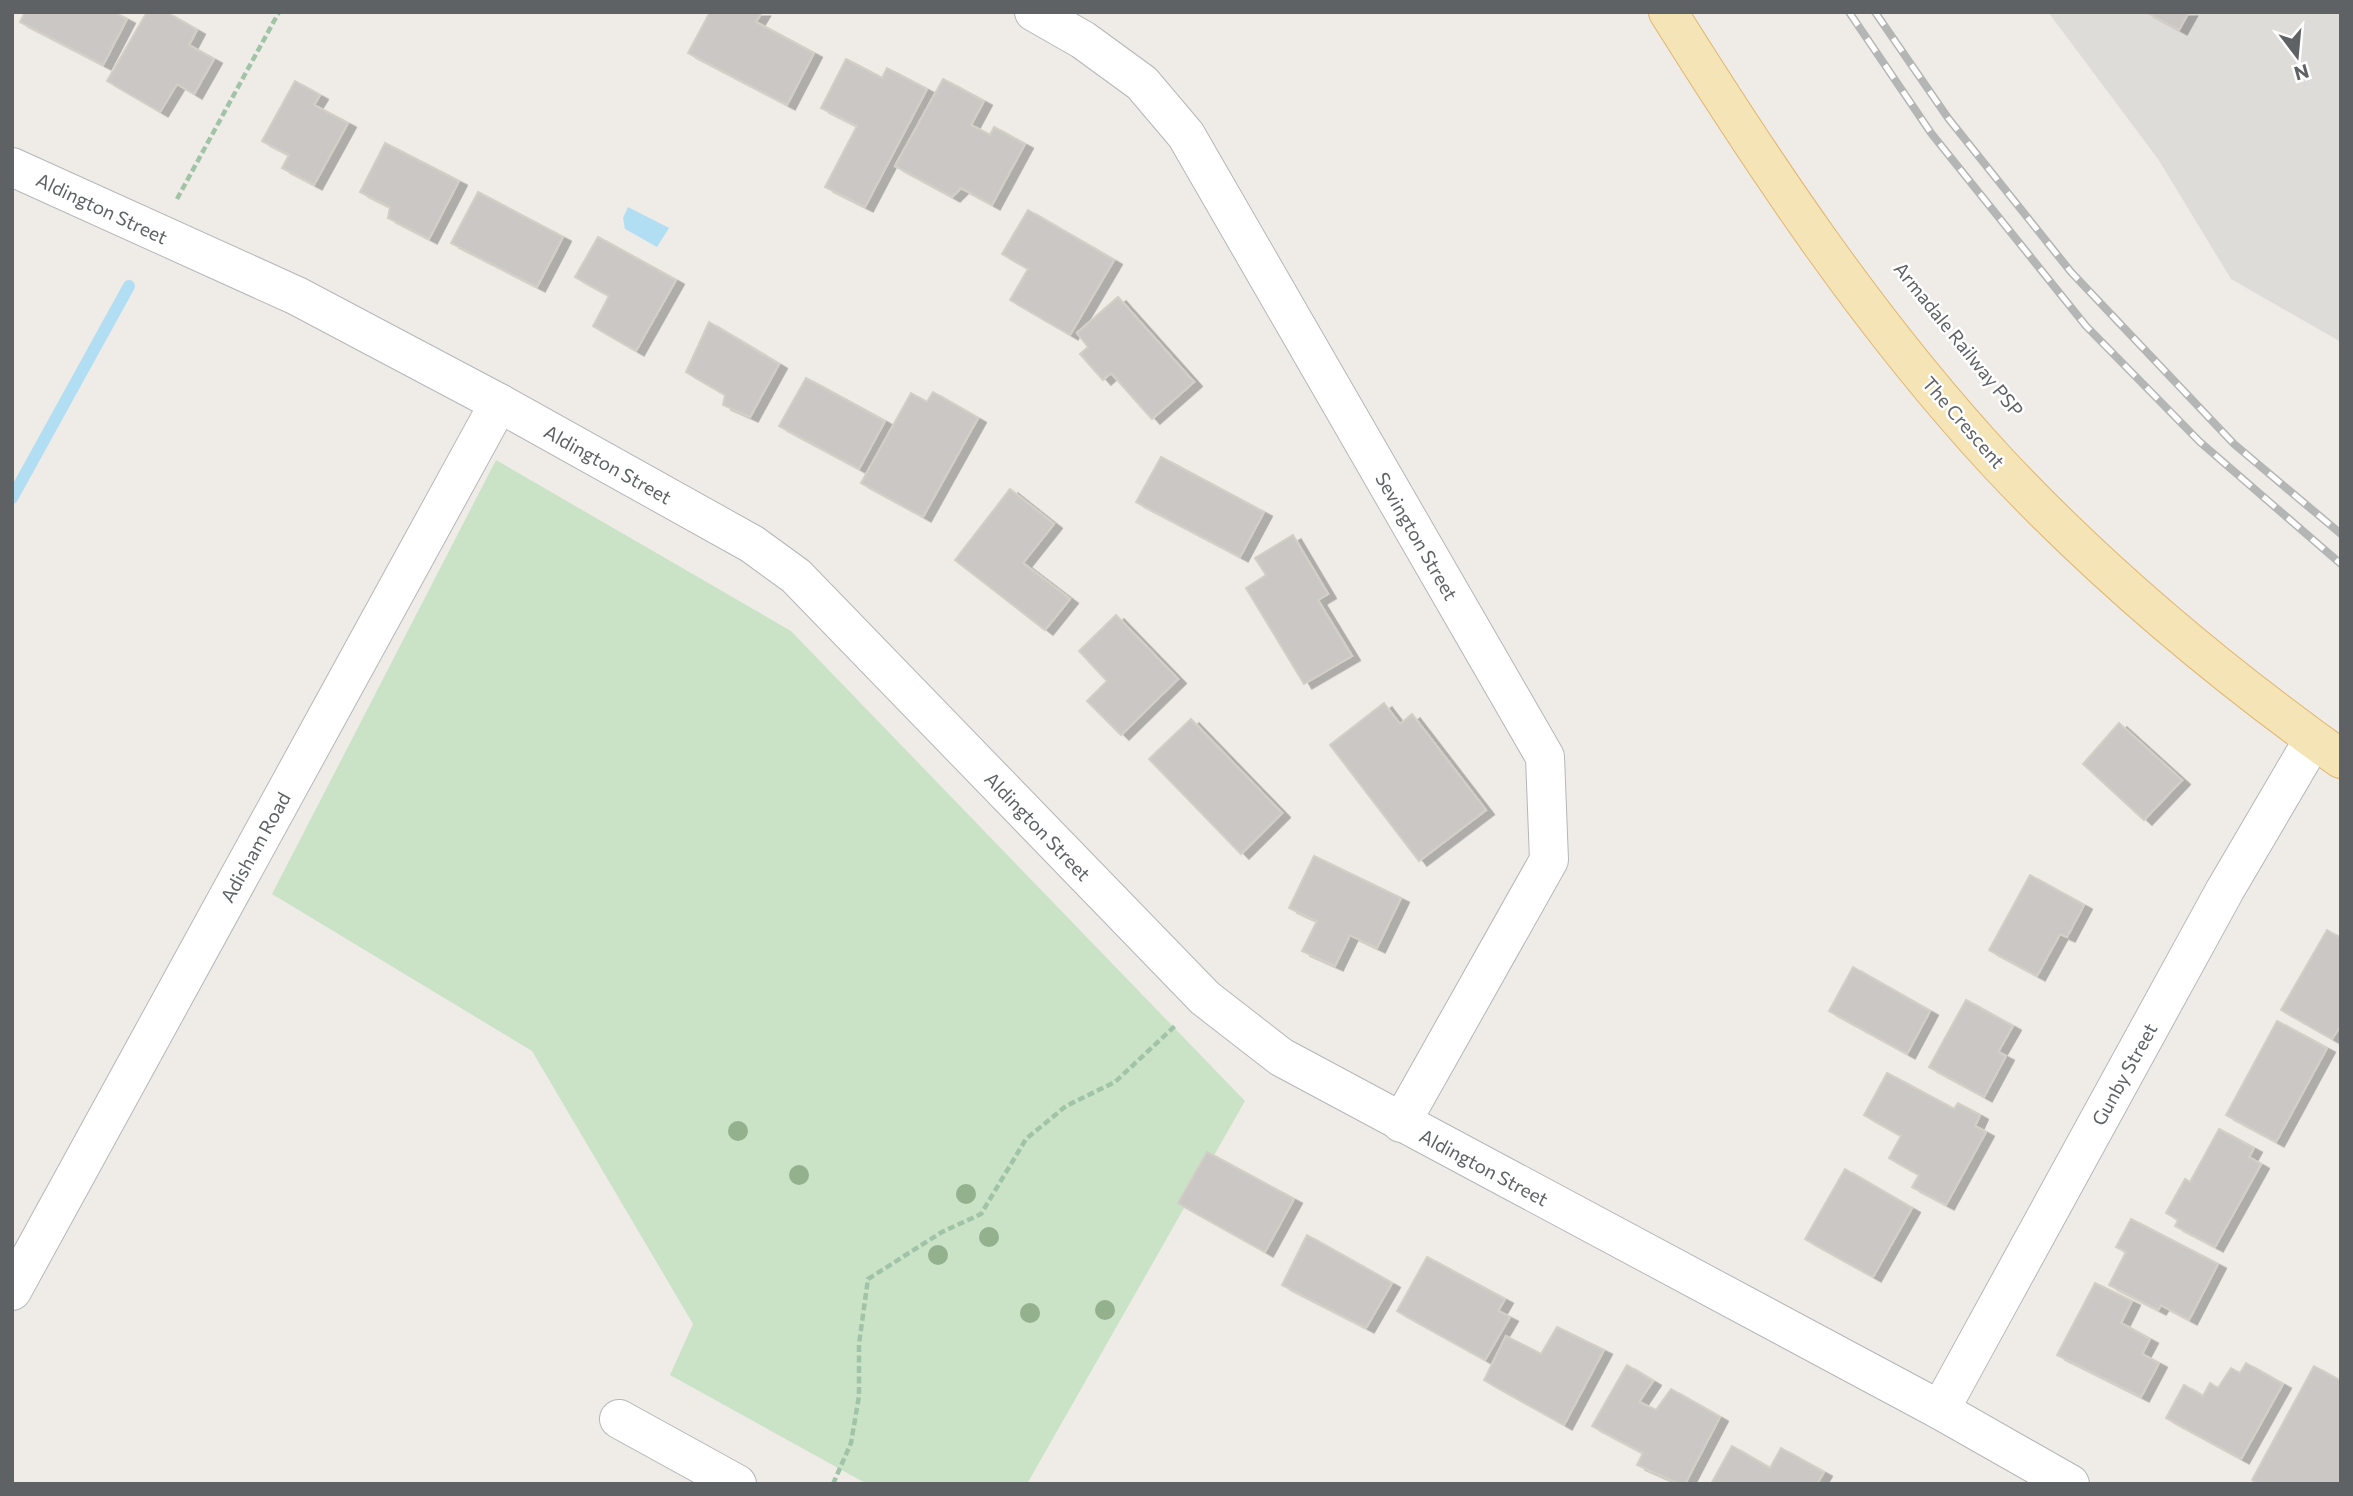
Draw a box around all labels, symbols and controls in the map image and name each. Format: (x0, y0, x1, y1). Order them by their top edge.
north arrow (2262, 21, 2332, 91)
text: N (2292, 60, 2312, 86)
street label: Aldington Street (33, 168, 171, 249)
street label: Armadale Railway PSP (1890, 257, 2028, 421)
street label: The Crescent (1918, 372, 2010, 473)
street label: Aldington Street (540, 419, 676, 509)
street label: Sevington Street (1371, 468, 1463, 604)
street label: Aldington Street (980, 767, 1096, 885)
street label: Adisham Road (215, 788, 295, 906)
street label: Gunby Street (2086, 1019, 2162, 1129)
street label: Aldington Street (1416, 1123, 1552, 1211)

